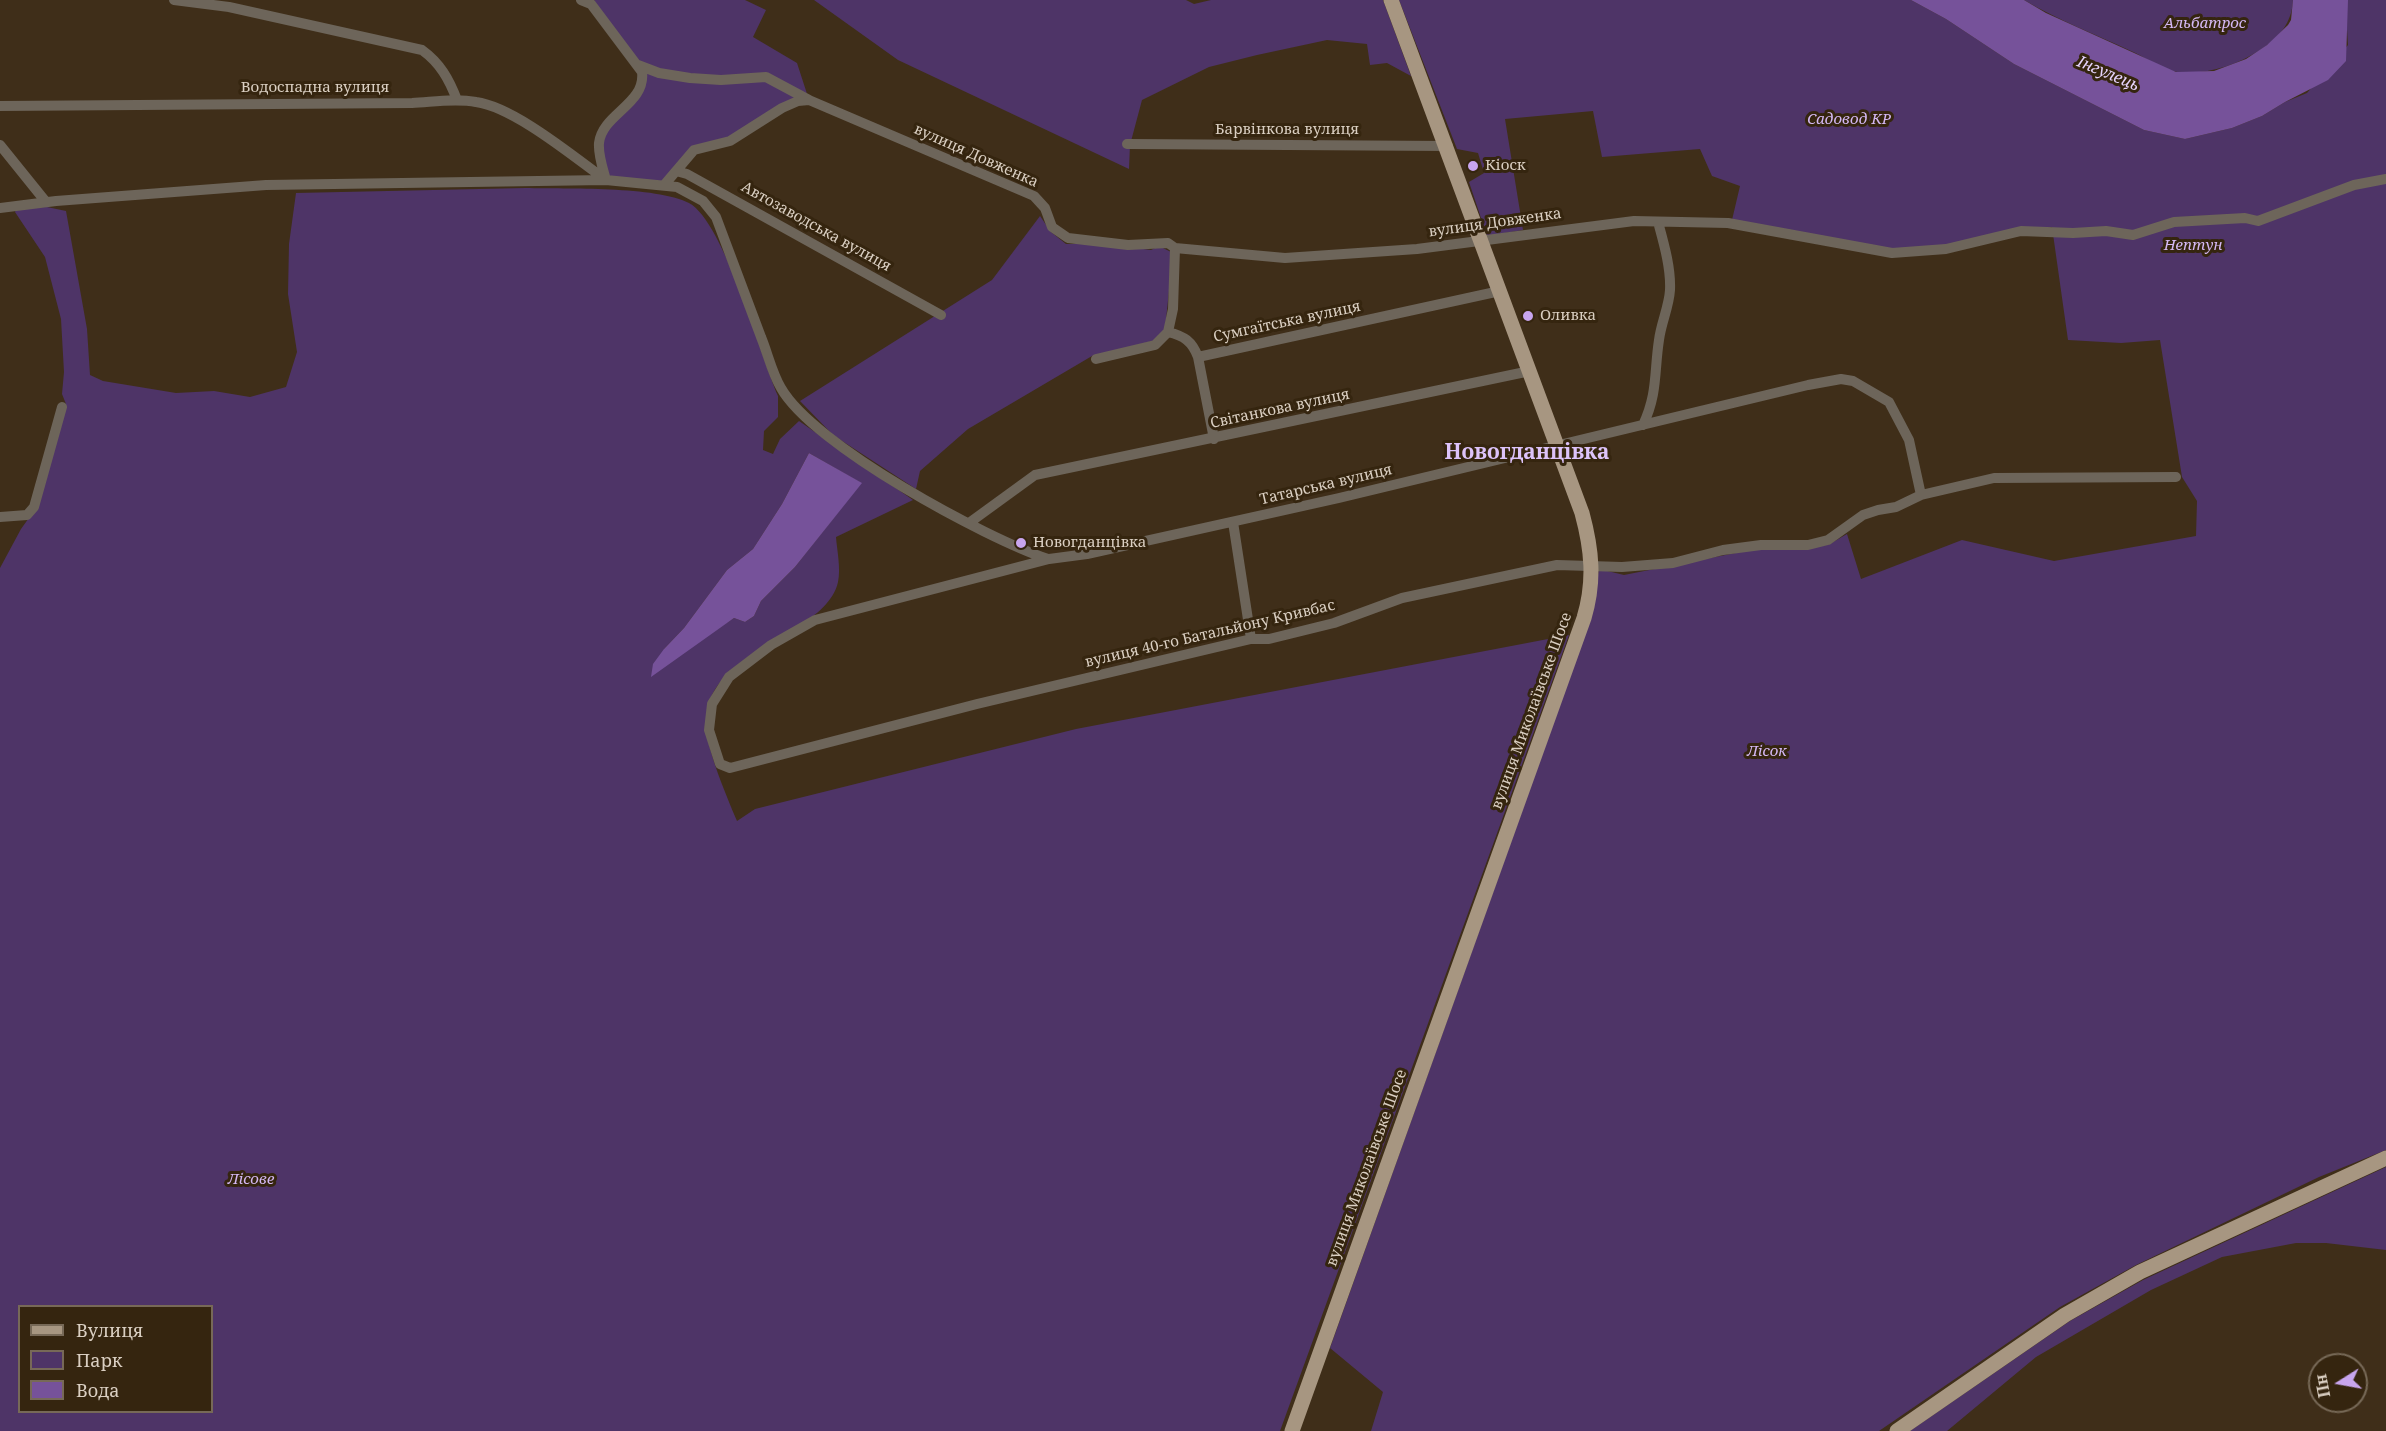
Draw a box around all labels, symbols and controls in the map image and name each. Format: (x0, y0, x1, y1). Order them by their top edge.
park label: Альбатрос (2164, 15, 2246, 33)
water label: Інгулець (2074, 52, 2142, 96)
street label: Водоспадна вулиця (241, 79, 389, 97)
park label: Садовод КР (1807, 111, 1891, 129)
street label: вулиця Довженка (911, 121, 1041, 191)
street label: Барвінкова вулиця (1215, 121, 1359, 139)
place label: Кіоск (1485, 157, 1526, 175)
marker: Кіоск (1466, 159, 1480, 173)
street label: Автозаводська вулиця (738, 178, 894, 276)
street label: вулиця Довженка (1427, 205, 1563, 241)
park label: Нептун (2164, 237, 2222, 255)
street label: Сумгаїтська вулиця (1212, 298, 1362, 346)
place label: Оливка (1540, 307, 1596, 325)
marker: Оливка (1521, 309, 1535, 323)
street label: Світанкова вулиця (1209, 385, 1351, 433)
district label: Новогданцівка (1444, 440, 1610, 466)
street label: Татарська вулиця (1258, 461, 1394, 509)
place label: Новогданцівка (1033, 534, 1146, 552)
marker: Новогданцівка (1014, 536, 1028, 550)
street label: вулиця 40-го Батальйону Кривбас (1083, 596, 1337, 672)
street label: вулиця Миколаївське Шосе (1488, 610, 1576, 812)
park label: Лісок (1747, 743, 1787, 761)
street label: вулиця Миколаївське Шосе (1323, 1067, 1411, 1269)
park label: Лісове (228, 1171, 274, 1189)
legend (18, 1305, 213, 1413)
text: Вулиця (76, 1318, 143, 1342)
text: Парк (76, 1348, 123, 1372)
north arrow (2308, 1353, 2368, 1413)
text: Пн (2309, 1372, 2335, 1400)
text: Вода (76, 1378, 120, 1402)

